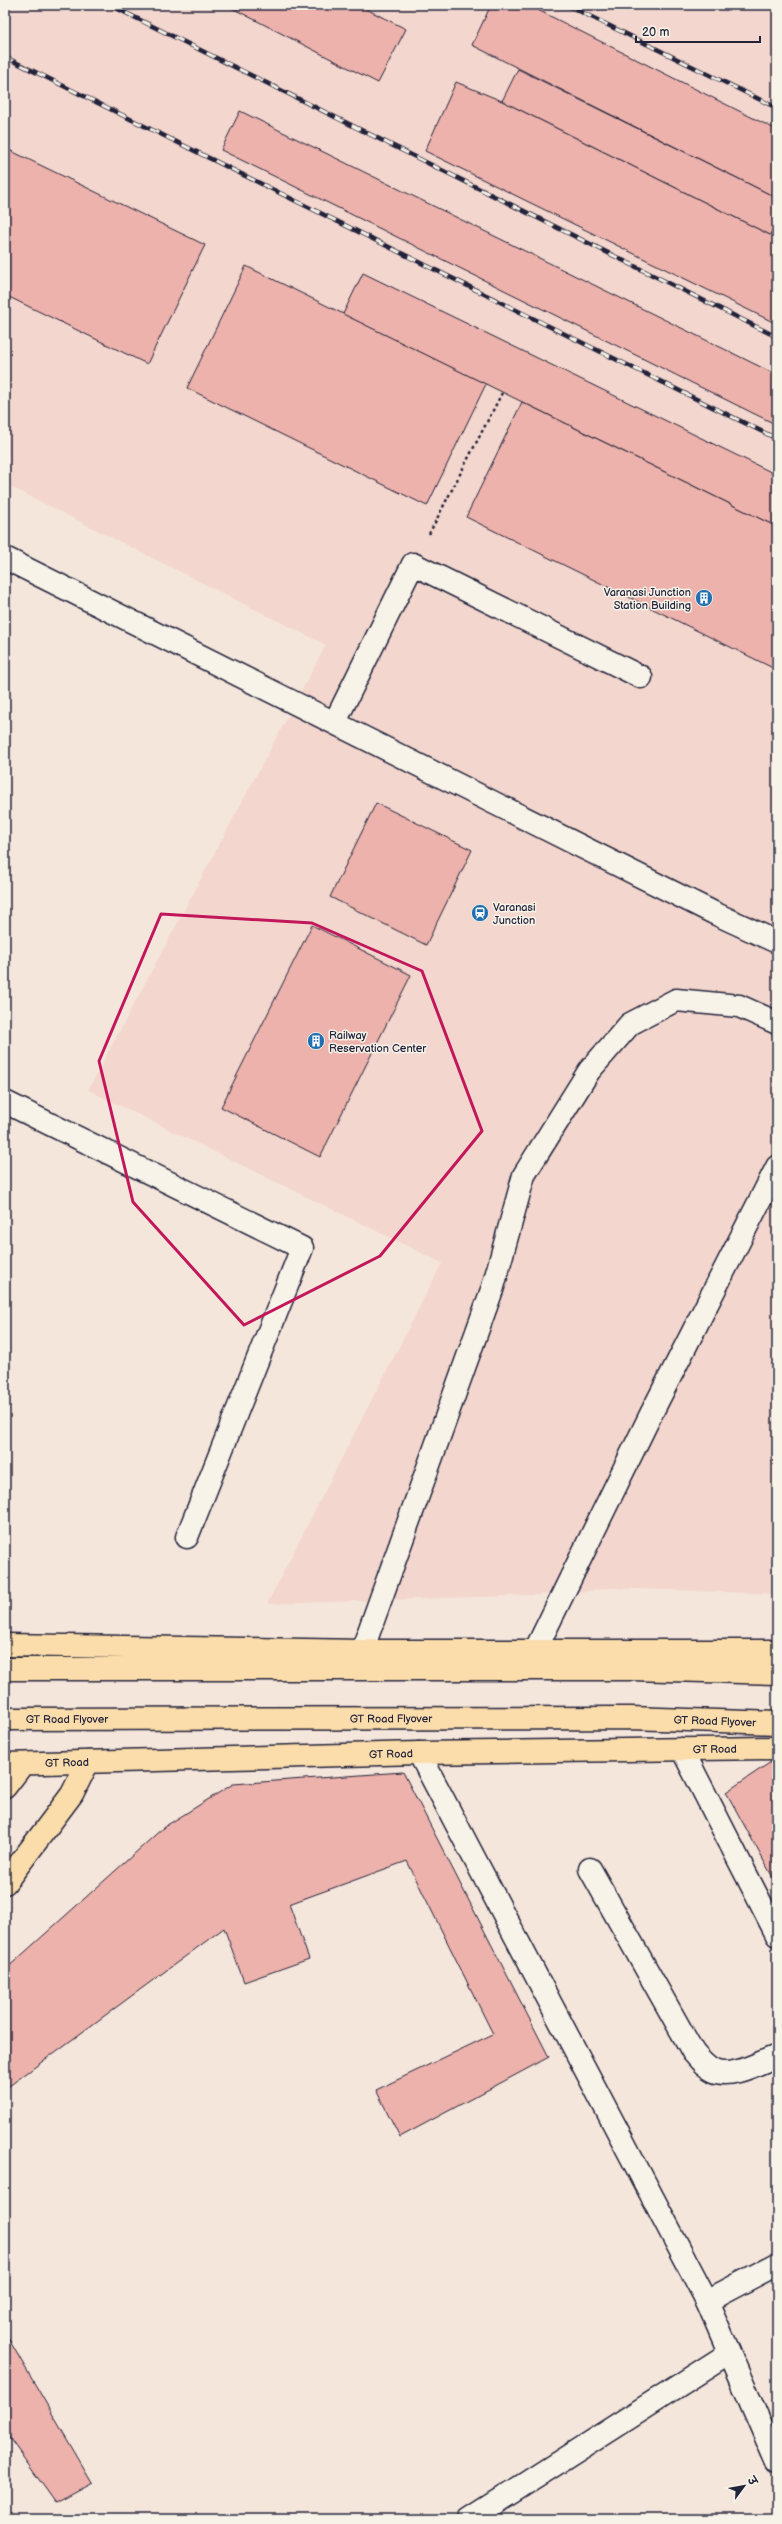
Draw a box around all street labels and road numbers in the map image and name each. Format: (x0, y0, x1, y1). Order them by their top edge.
street label: GT Road Flyover (26, 1712, 109, 1725)
street label: GT Road Flyover (350, 1712, 433, 1725)
street label: GT Road Flyover (673, 1713, 757, 1729)
street label: GT Road (693, 1742, 737, 1756)
street label: GT Road (369, 1747, 413, 1761)
street label: GT Road (45, 1755, 89, 1769)

